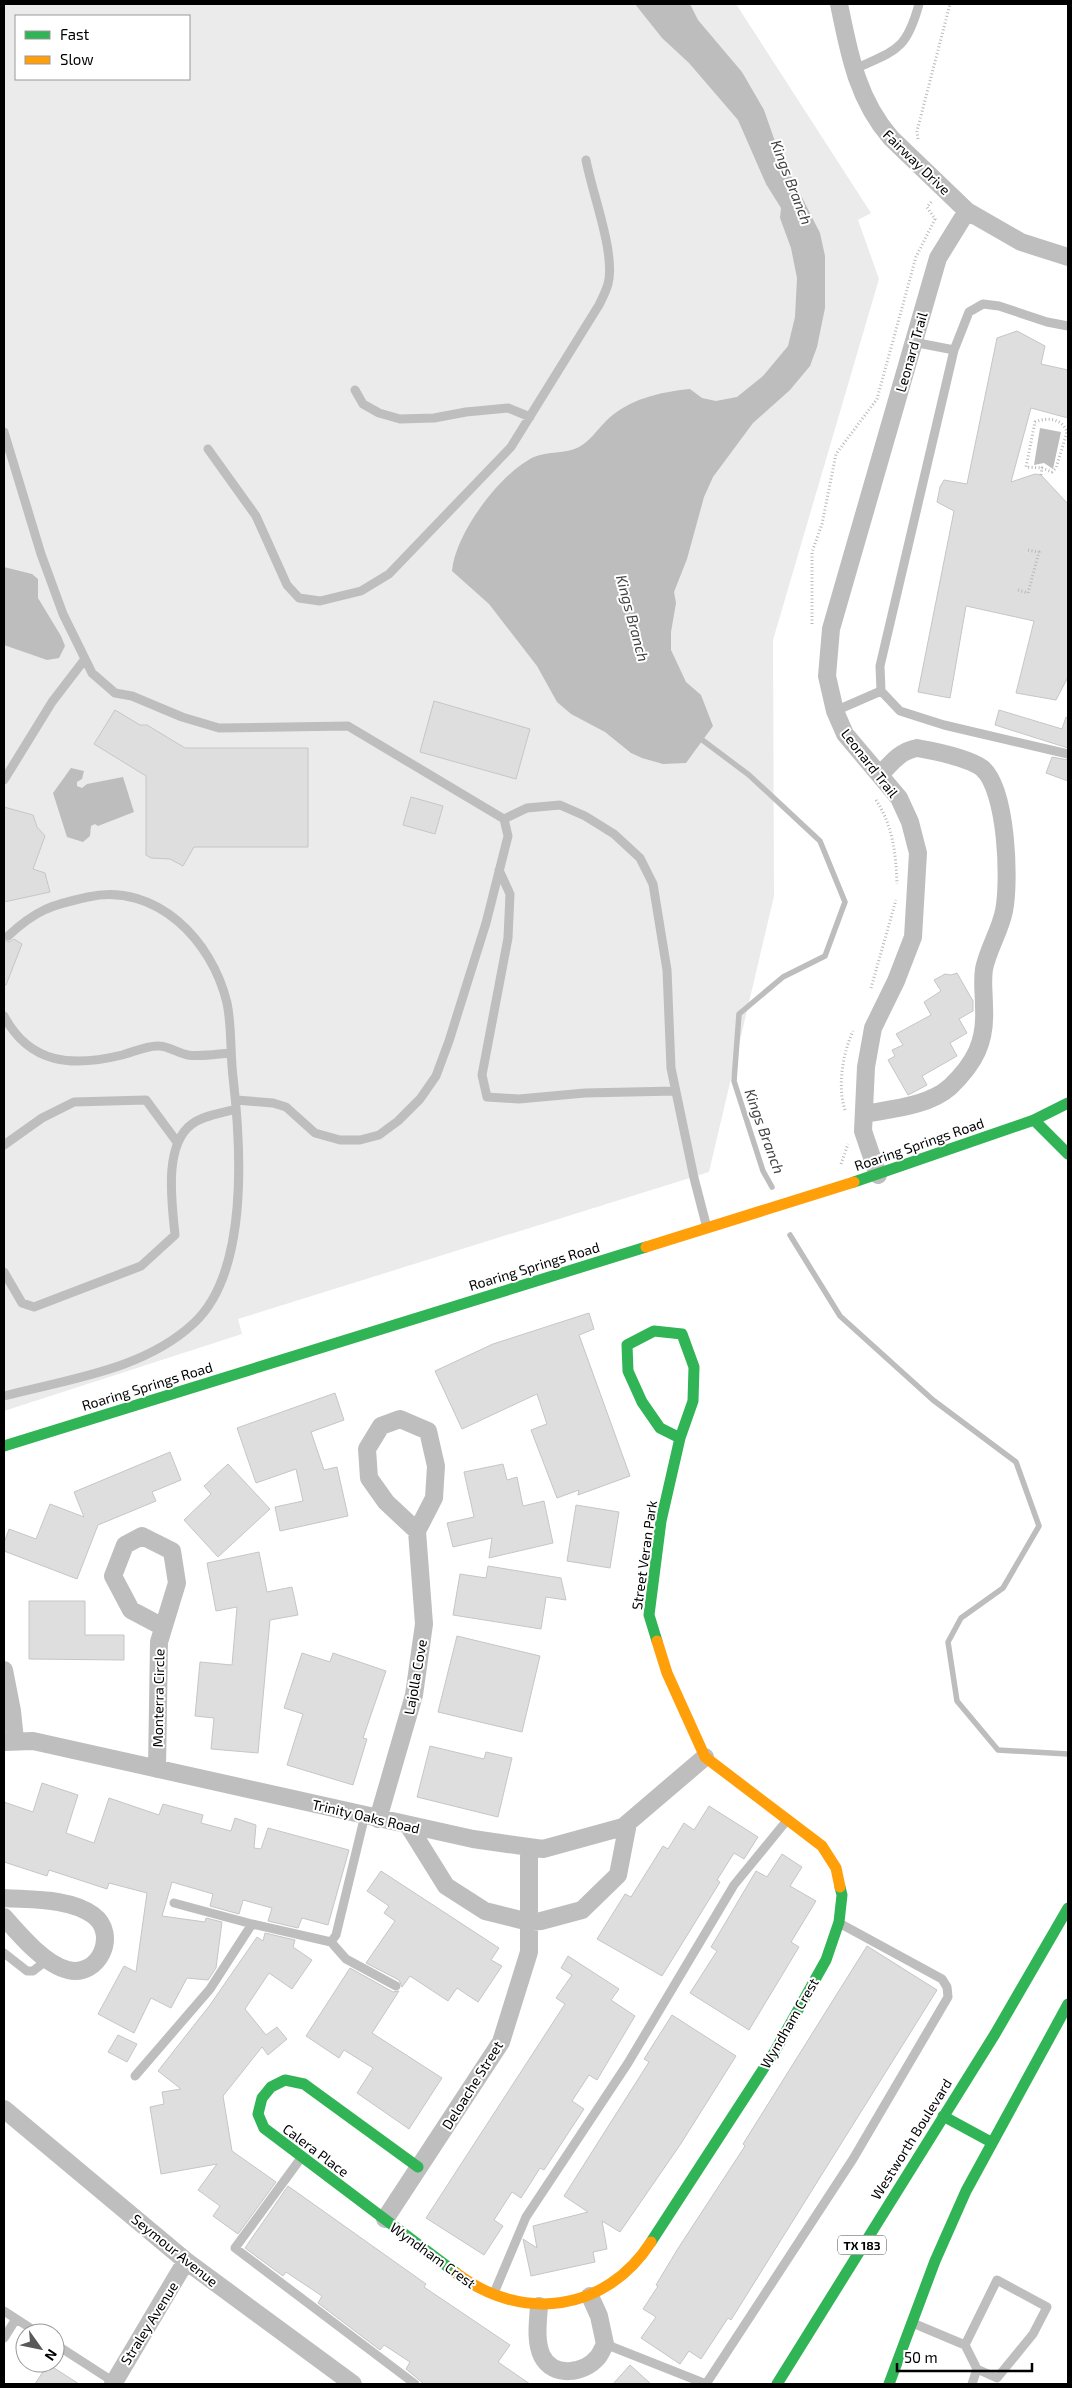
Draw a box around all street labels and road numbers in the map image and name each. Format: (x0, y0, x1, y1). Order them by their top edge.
street label: Fairway Drive (880, 126, 954, 198)
street label: Leonard Trail (891, 309, 931, 394)
street label: Leonard Trail (838, 725, 903, 801)
street label: Roaring Springs Road (852, 1114, 986, 1174)
street label: Roaring Springs Road (467, 1238, 601, 1294)
street label: Roaring Springs Road (80, 1358, 214, 1414)
street label: Street Veran Park (628, 1499, 660, 1611)
street label: Lajolla Cove (400, 1638, 430, 1716)
street label: Monterra Circle (149, 1649, 167, 1747)
street label: Trinity Oaks Road (311, 1795, 421, 1837)
street label: Wyndham Crest (756, 1975, 822, 2071)
street label: Deloache Street (438, 2038, 506, 2132)
street label: Westworth Boulevard (867, 2075, 955, 2203)
street label: Calera Place (280, 2120, 352, 2180)
street label: Seymour Avenue (128, 2210, 222, 2290)
street label: Wyndham Crest (387, 2218, 479, 2292)
road number: TX 183 (838, 2236, 886, 2254)
street label: Straley Avenue (117, 2278, 181, 2368)

